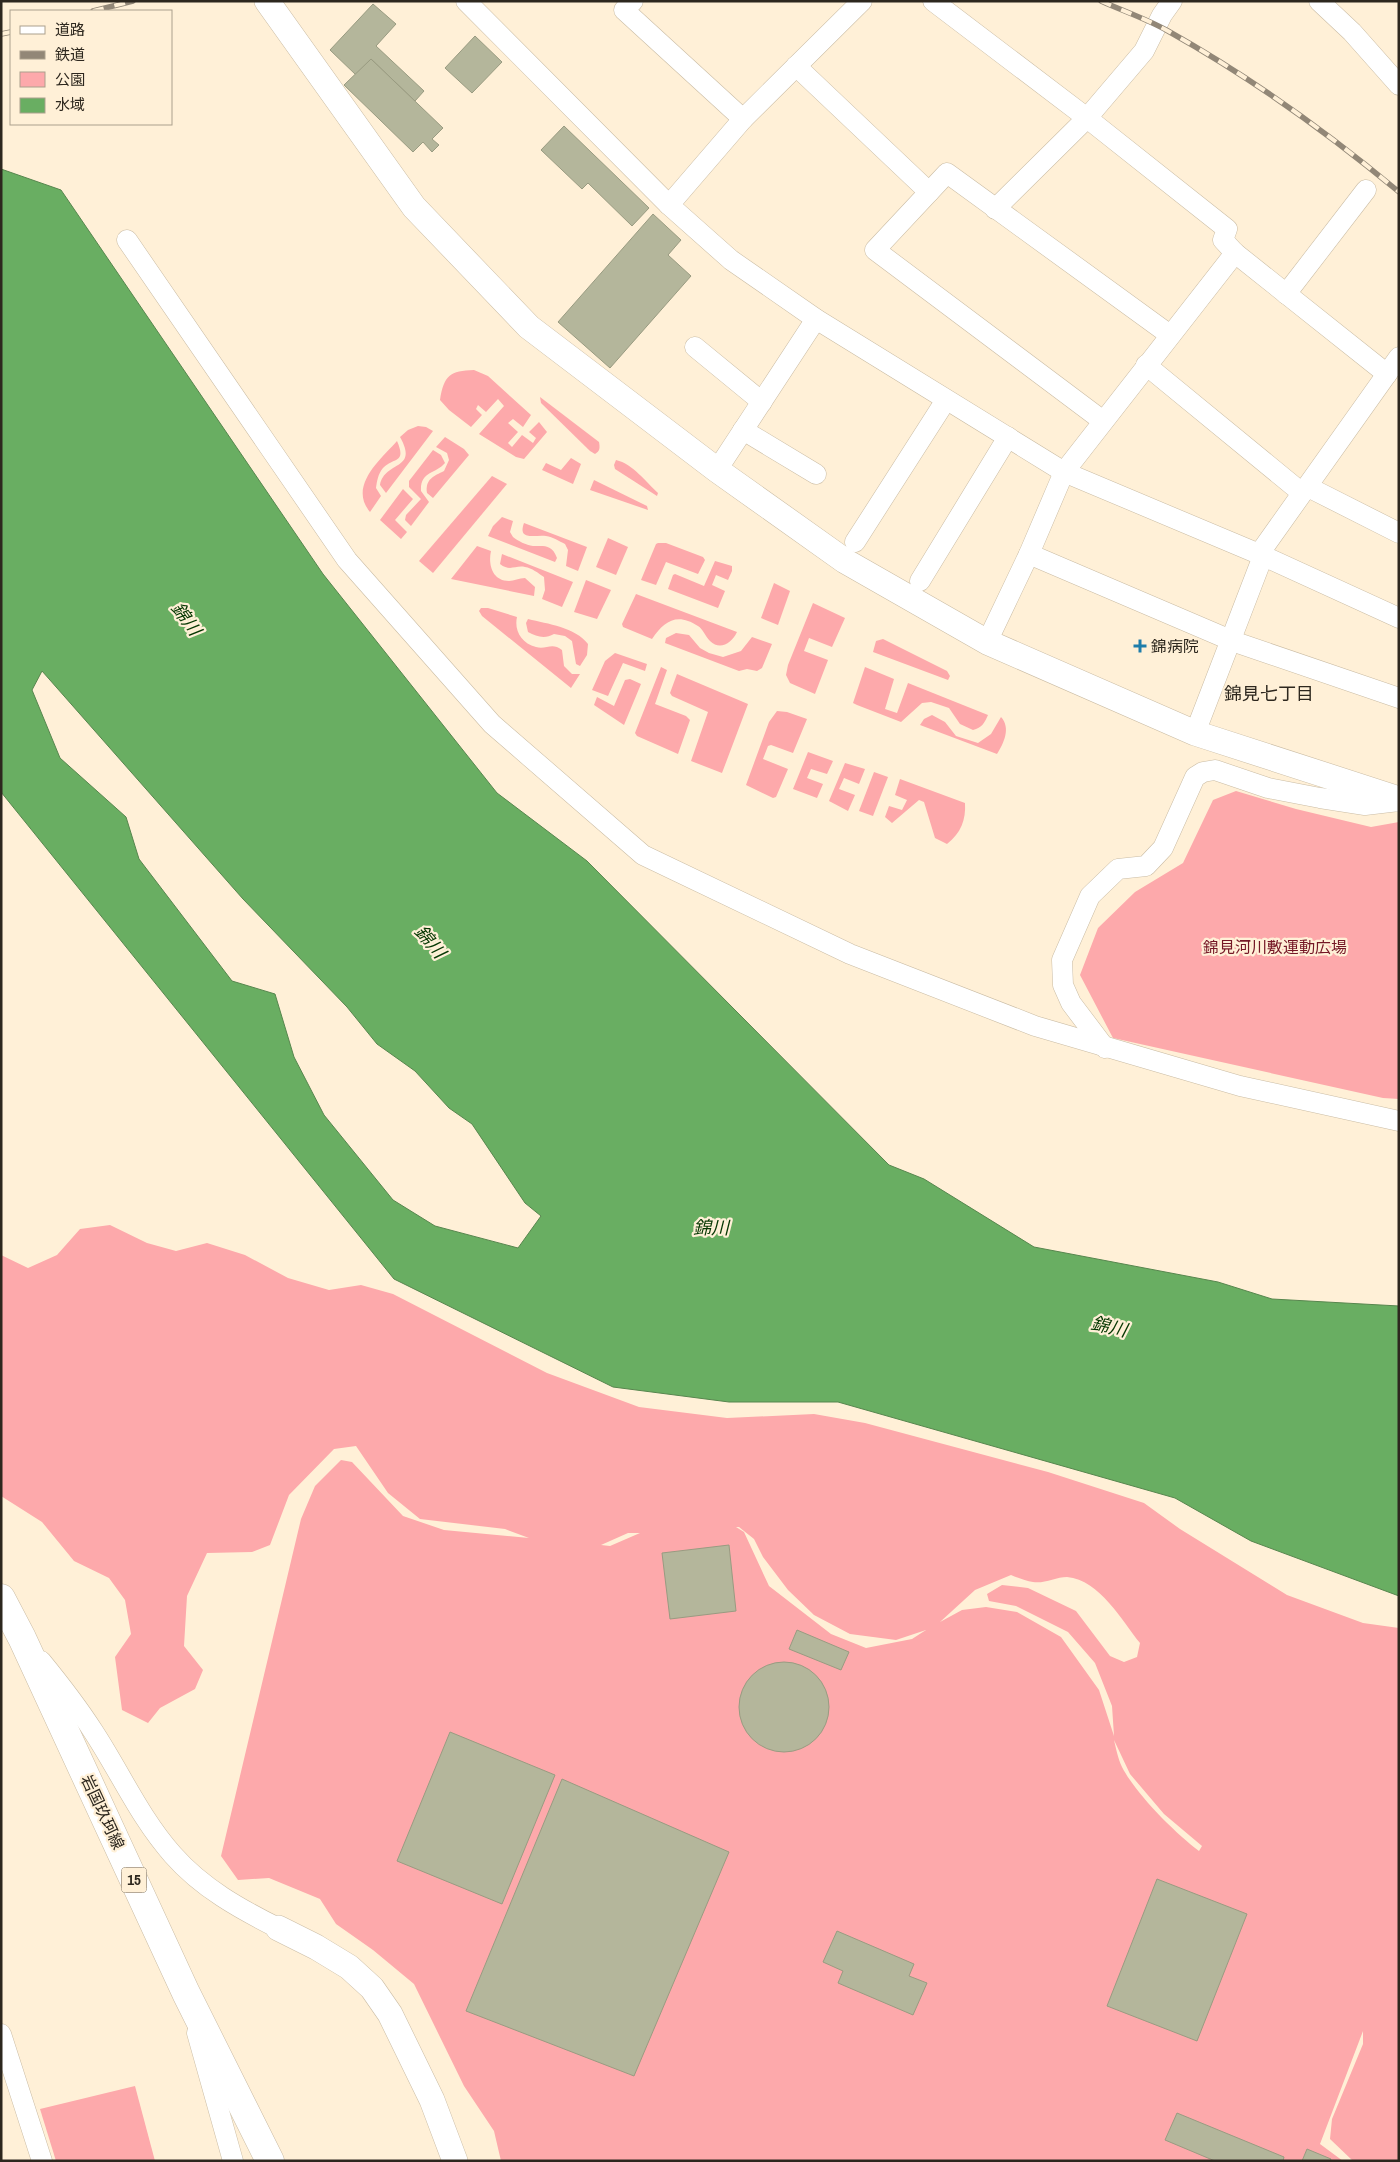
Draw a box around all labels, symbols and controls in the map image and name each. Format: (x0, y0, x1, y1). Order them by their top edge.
legend (10, 10, 172, 125)
text: 道路 (55, 19, 85, 40)
text: 鉄道 (55, 44, 85, 65)
text: 公園 (55, 69, 85, 90)
text: 水域 (55, 94, 85, 115)
water label: 錦川 (166, 597, 208, 642)
place label: 錦病院 (1151, 635, 1199, 657)
marker: 錦病院 (1133, 639, 1147, 653)
district label: 錦見七丁目 (1224, 681, 1314, 706)
water label: 錦川 (409, 920, 453, 965)
park label: 錦見河川敷運動広場 (1203, 936, 1347, 958)
water label: 錦川 (693, 1215, 731, 1240)
water label: 錦川 (1089, 1310, 1131, 1343)
street label: 岩国玖珂線 (76, 1771, 130, 1853)
road number: 15 (122, 1868, 146, 1892)

